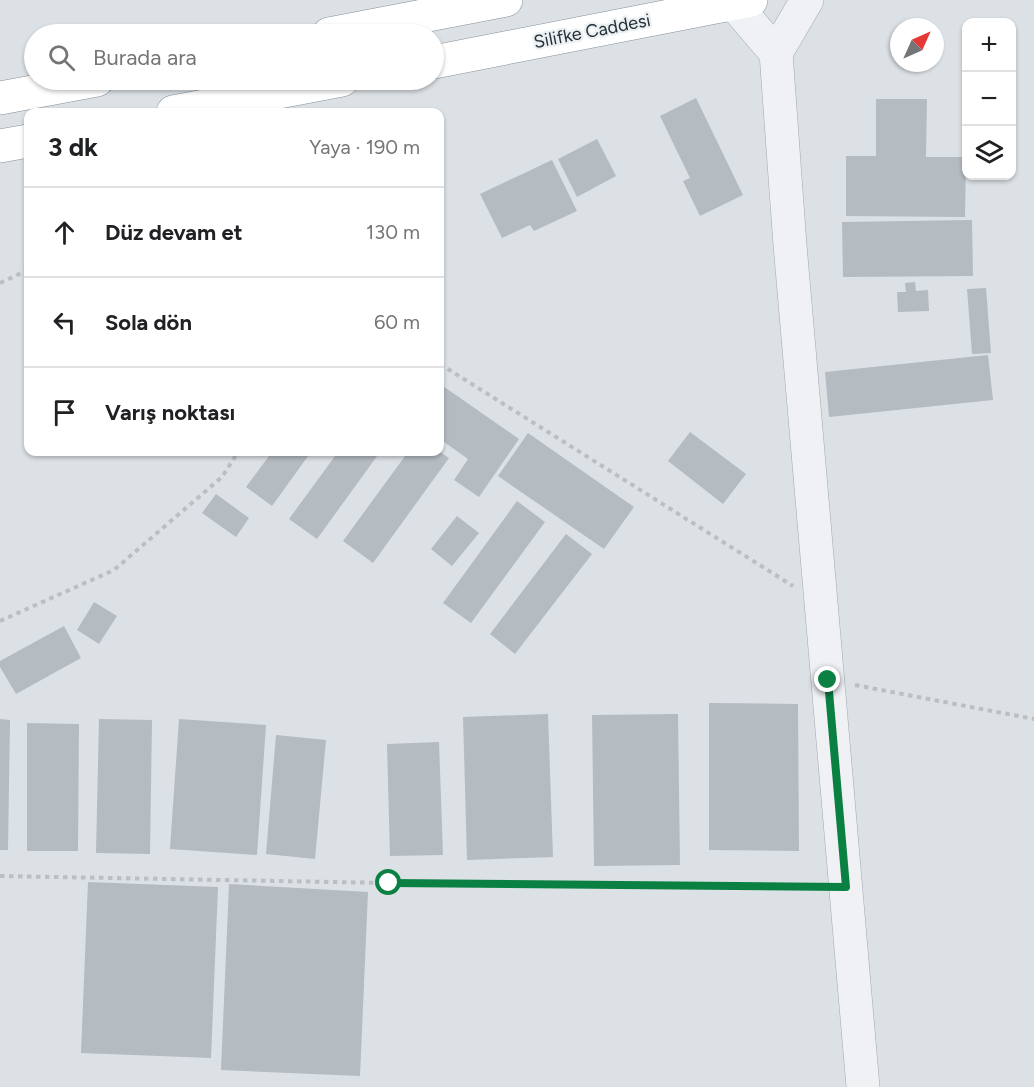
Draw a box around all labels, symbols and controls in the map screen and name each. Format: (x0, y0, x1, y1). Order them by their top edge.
street label: Silifke Caddesi (532, 9, 652, 53)
north arrow (890, 18, 944, 72)
map controls (962, 18, 1016, 180)
button: + (962, 18, 1016, 72)
search box (24, 24, 444, 90)
icon: search (45, 41, 78, 74)
text: Burada ara (93, 44, 197, 71)
button: − (962, 72, 1016, 126)
button: layers (962, 126, 1016, 180)
text: 3 dk (48, 131, 98, 163)
text: Yaya · 190 m (309, 135, 420, 159)
icon: ahead (48, 216, 81, 249)
text: Düz devam et (105, 219, 242, 246)
text: 130 m (366, 220, 420, 244)
icon: left (48, 306, 81, 339)
text: Sola dön (105, 309, 192, 336)
text: 60 m (374, 310, 420, 334)
icon: arrive (48, 396, 81, 429)
text: Varış noktası (105, 399, 235, 426)
route end (814, 666, 840, 692)
route start (375, 869, 401, 895)

